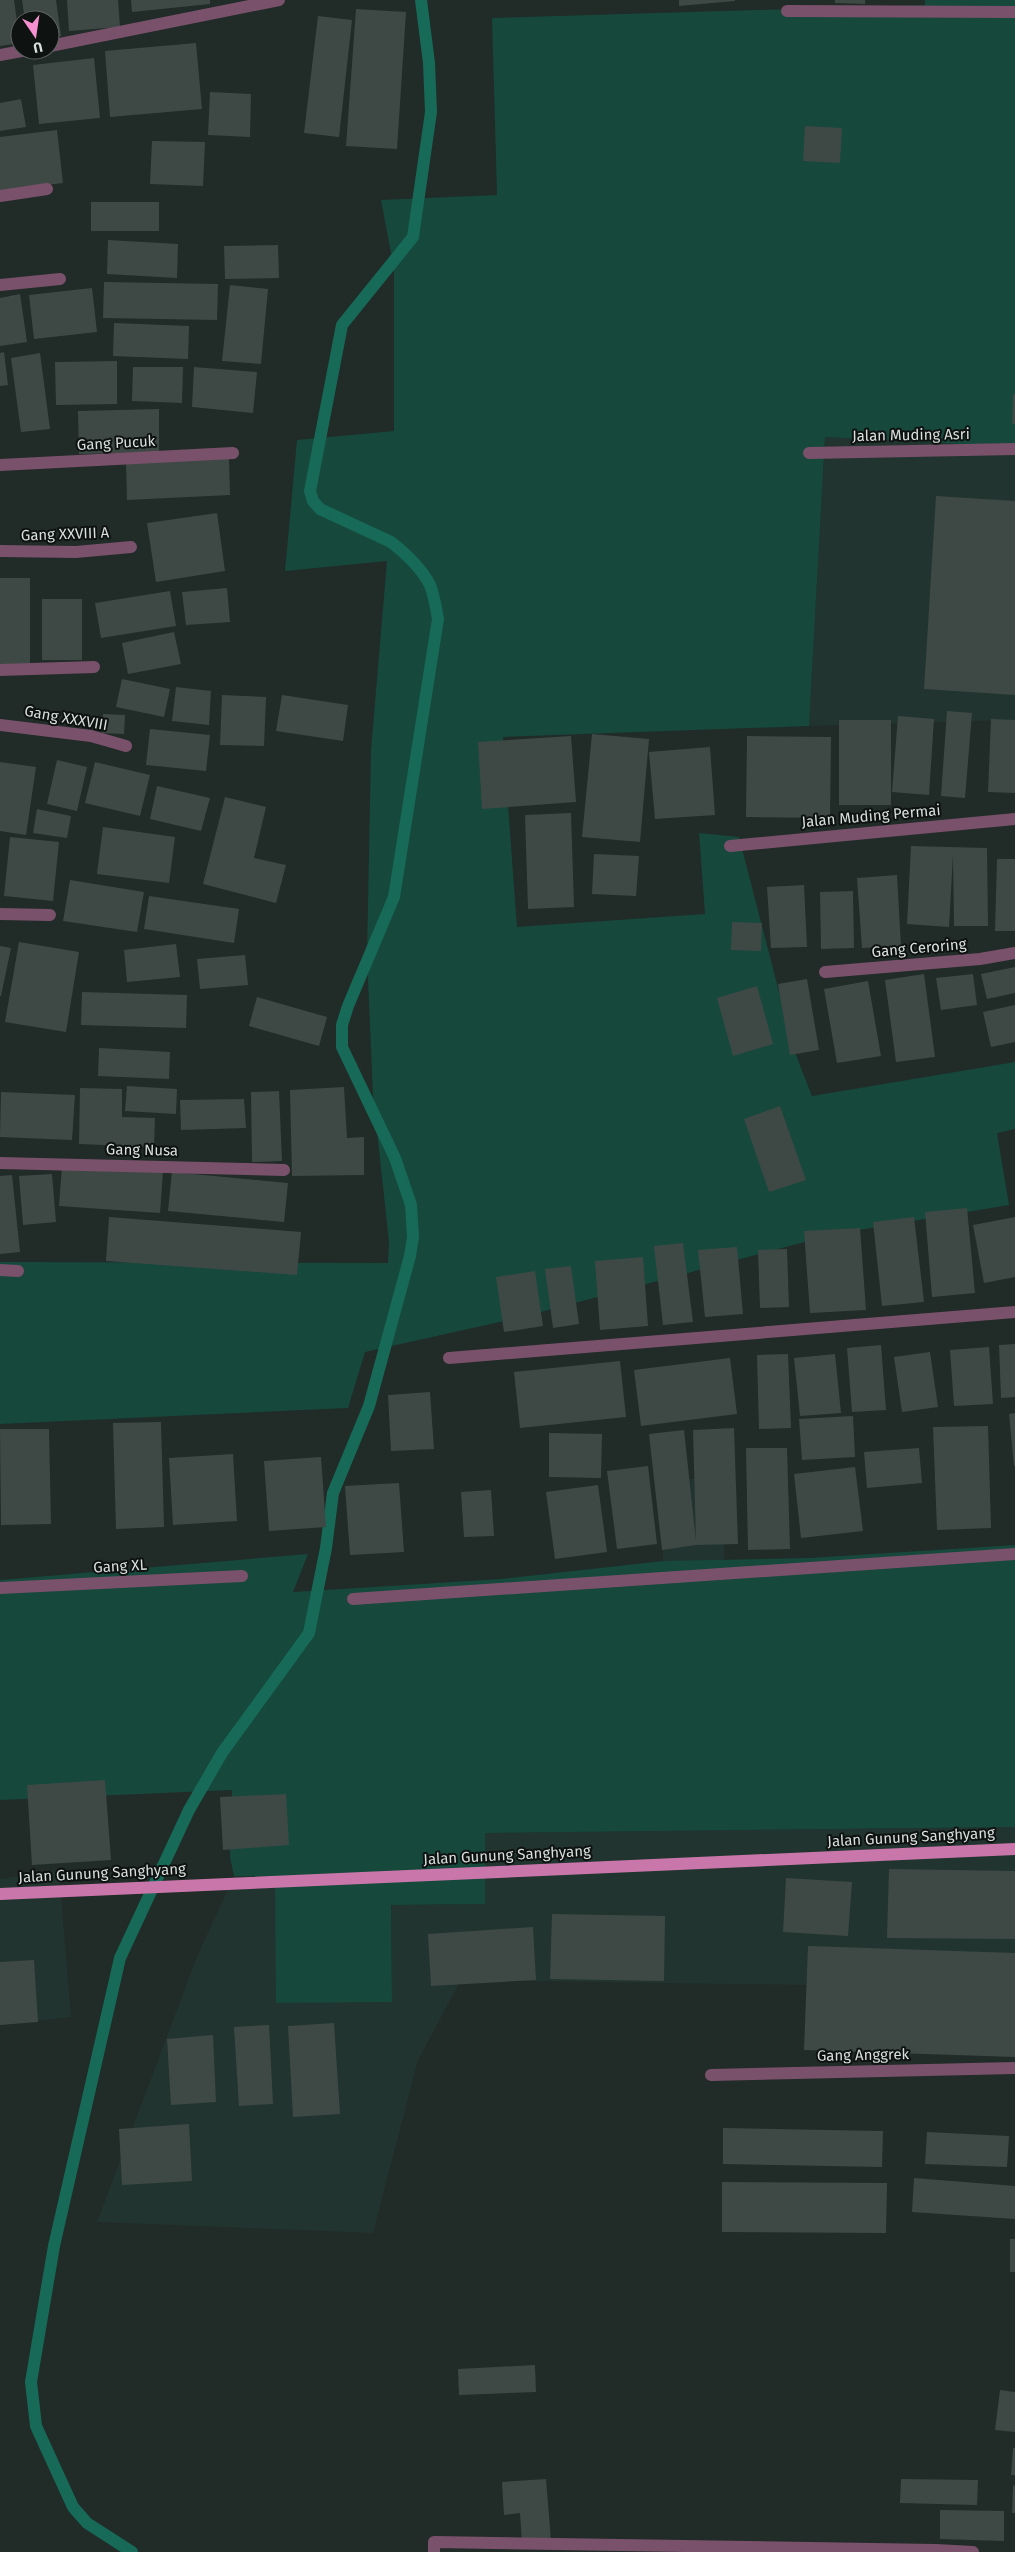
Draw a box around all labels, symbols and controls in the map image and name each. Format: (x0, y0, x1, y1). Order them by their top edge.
north arrow (10, 10, 60, 60)
text: U (31, 38, 44, 56)
street label: Jalan Muding Asri (852, 425, 970, 445)
street label: Gang Pucuk (76, 432, 156, 454)
street label: Gang XXVIII A (20, 523, 110, 545)
street label: Gang XXXVIII (23, 702, 109, 734)
street label: Jalan Muding Permai (801, 801, 941, 831)
street label: Gang Ceroring (871, 935, 967, 961)
street label: Gang Nusa (106, 1140, 178, 1160)
street label: Gang XL (93, 1556, 148, 1576)
street label: Jalan Gunung Sanghyang (827, 1824, 995, 1850)
street label: Jalan Gunung Sanghyang (423, 1842, 591, 1868)
street label: Jalan Gunung Sanghyang (18, 1860, 186, 1886)
street label: Gang Anggrek (817, 2045, 910, 2065)

